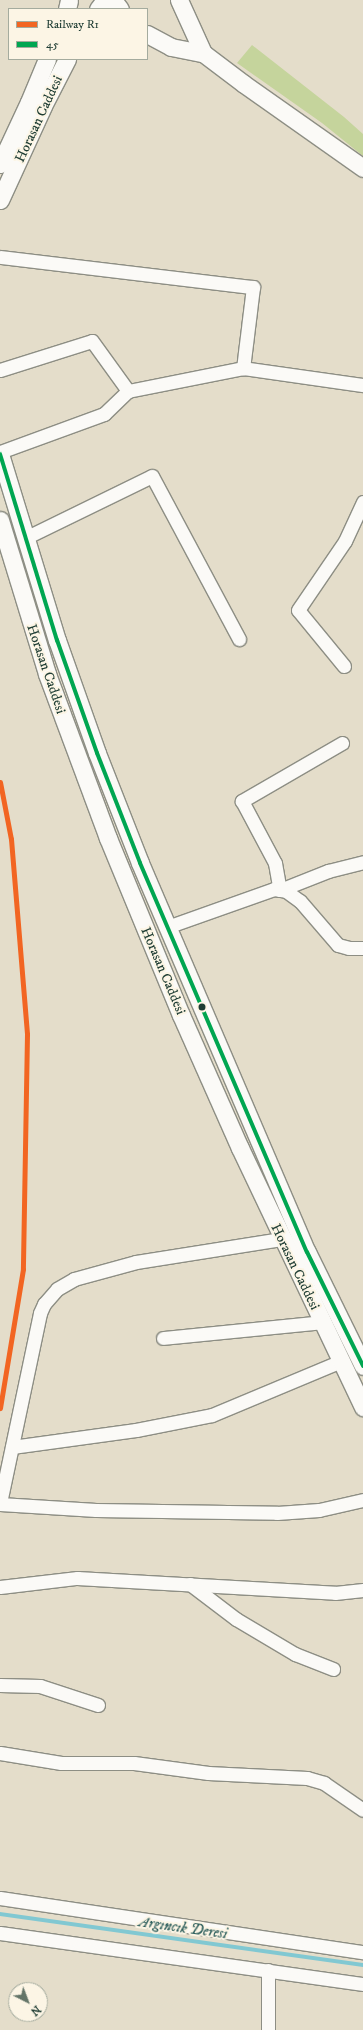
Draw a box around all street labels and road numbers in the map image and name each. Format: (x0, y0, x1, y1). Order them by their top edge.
street label: Horasan Caddesi (12, 73, 66, 165)
street label: Horasan Caddesi (23, 622, 69, 716)
street label: Horasan Caddesi (137, 925, 189, 1017)
street label: Horasan Caddesi (267, 1221, 323, 1313)

